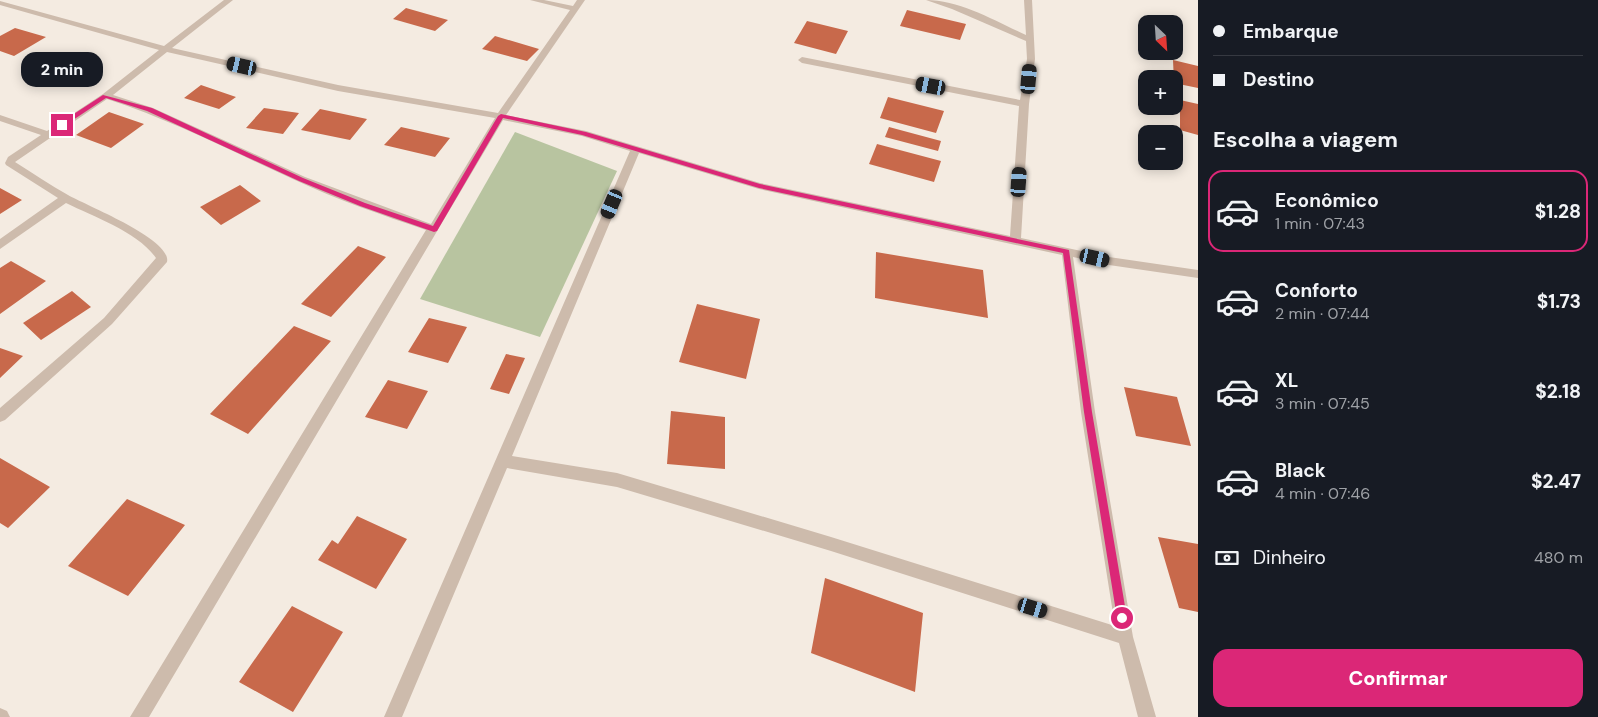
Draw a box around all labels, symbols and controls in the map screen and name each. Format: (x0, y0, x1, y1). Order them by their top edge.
north arrow (1138, 15, 1182, 60)
map controls (1138, 15, 1183, 170)
text: Embarque (1243, 19, 1339, 44)
callout: 2 min (21, 52, 103, 88)
car (225, 55, 258, 77)
text: 2 min (41, 59, 83, 80)
car (1020, 63, 1037, 95)
text: Destino (1243, 67, 1314, 92)
button: + (1138, 70, 1183, 115)
car (914, 76, 947, 96)
route end (51, 114, 73, 136)
button: − (1138, 125, 1183, 170)
text: Escolha a viagem (1213, 125, 1398, 154)
car (1010, 167, 1027, 197)
car (599, 187, 624, 221)
text: Econômico (1275, 188, 1379, 213)
icon: car (1215, 189, 1260, 234)
text: $1.28 (1535, 199, 1581, 224)
text: 1 min · 07:43 (1275, 213, 1365, 234)
car (1078, 247, 1111, 269)
text: Conforto (1275, 278, 1358, 303)
icon: car (1215, 279, 1260, 324)
text: $1.73 (1537, 289, 1581, 314)
text: 2 min · 07:44 (1275, 303, 1369, 324)
text: XL (1275, 368, 1298, 393)
icon: car (1215, 369, 1260, 414)
text: $2.18 (1535, 379, 1581, 404)
text: 3 min · 07:45 (1275, 393, 1370, 414)
text: Black (1275, 458, 1326, 483)
icon: car (1215, 459, 1260, 504)
text: $2.47 (1531, 469, 1581, 494)
text: 4 min · 07:46 (1275, 483, 1370, 504)
icon: cash (1213, 544, 1241, 572)
text: Dinheiro (1253, 545, 1326, 570)
text: 480 m (1534, 547, 1583, 568)
car (1016, 596, 1049, 620)
route start (1111, 607, 1133, 629)
button: Confirmar (1213, 649, 1583, 707)

